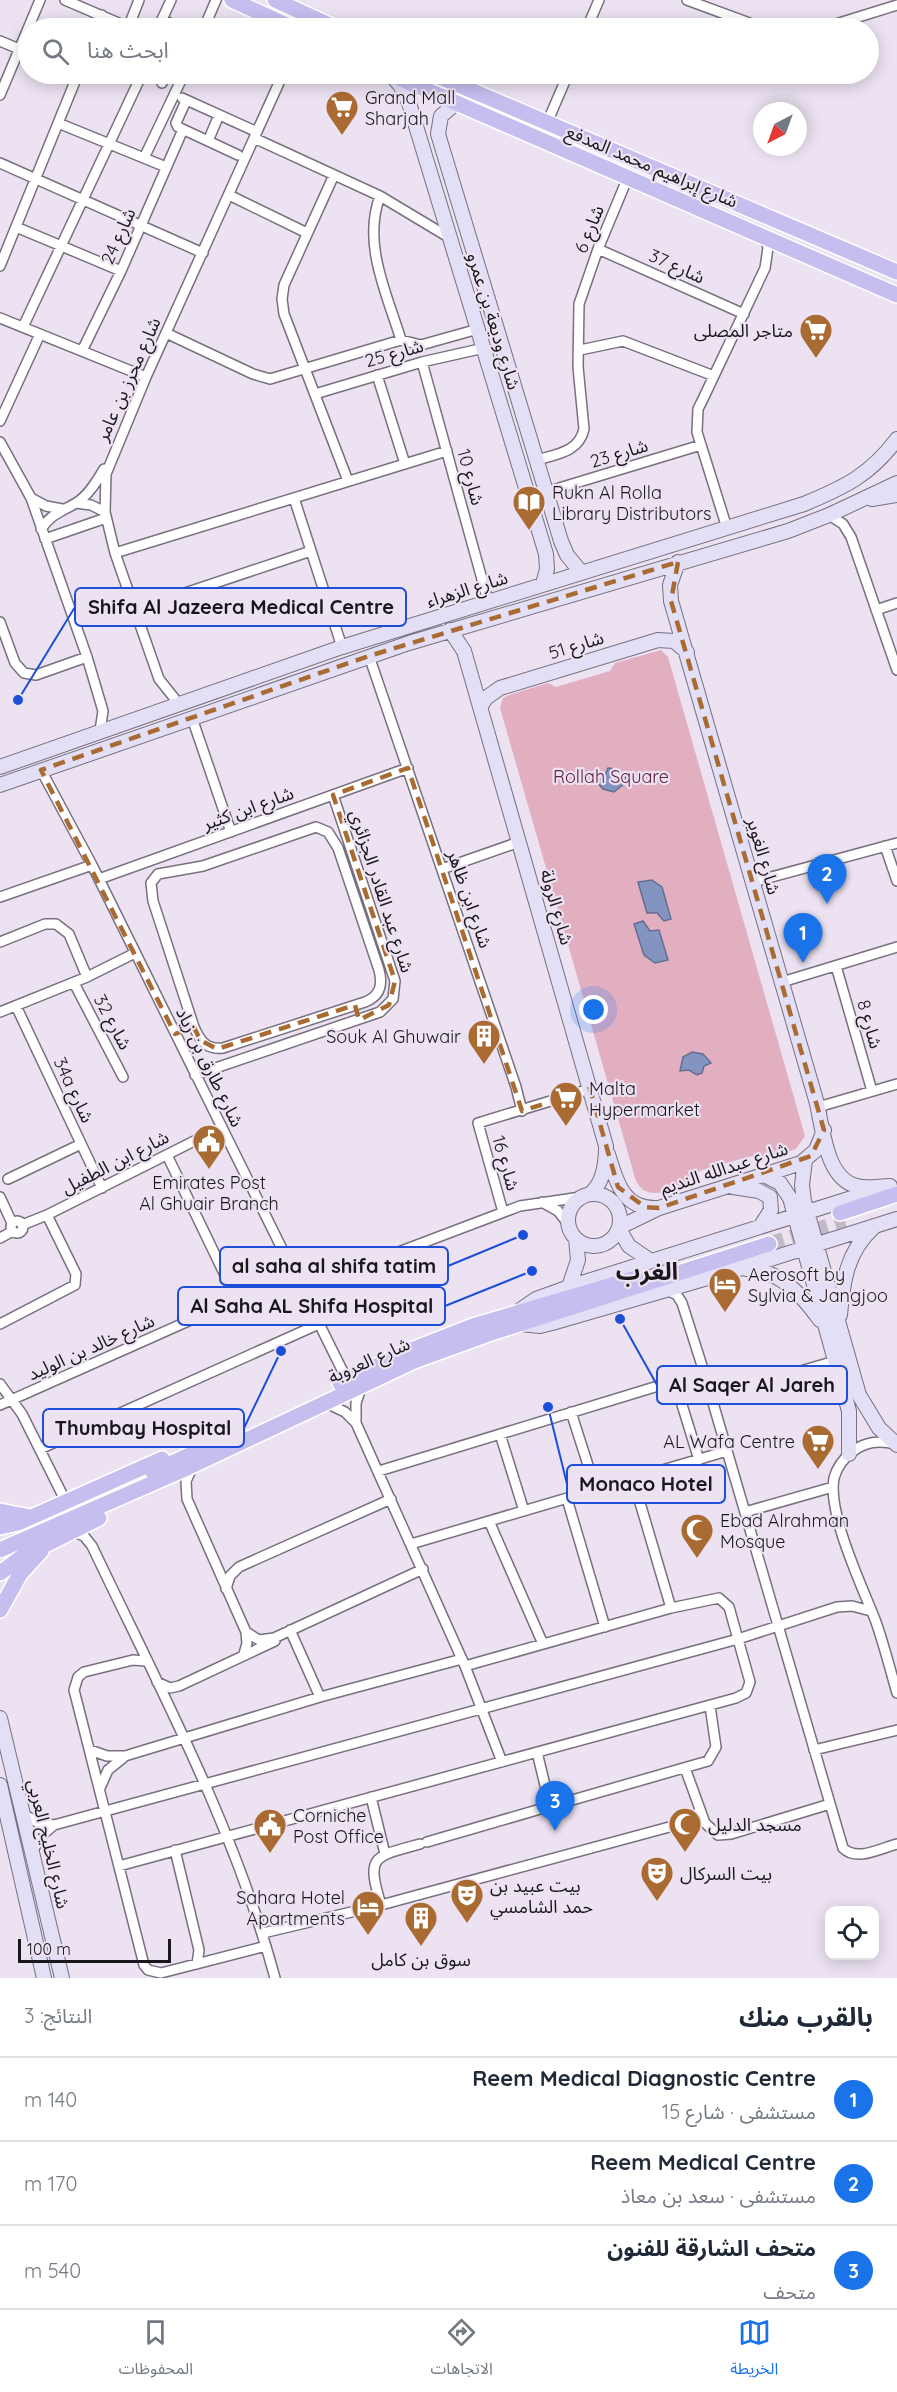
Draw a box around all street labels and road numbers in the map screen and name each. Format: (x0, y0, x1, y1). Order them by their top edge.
street label: شارع إبراهيم محمد المدفع (561, 119, 741, 215)
street label: شارع 6 (569, 202, 612, 257)
street label: شارع 24 (95, 204, 143, 269)
street label: شارع 37 (644, 244, 708, 291)
street label: شارع وديعة بن عمرو (459, 249, 526, 393)
street label: شارع محرز بن عامر (90, 313, 168, 447)
street label: شارع 25 (362, 334, 427, 375)
street label: شارع 23 (587, 433, 652, 476)
street label: شارع 10 (450, 446, 490, 508)
street label: شارع الزهراء (423, 566, 511, 615)
street label: شارع 51 (546, 626, 607, 667)
street label: شارع ابن كثير (198, 781, 298, 838)
street label: شارع عبد القادر الجزائري (342, 807, 419, 976)
street label: شارع الغوير (739, 814, 786, 898)
street label: شارع ابن ظاهر (439, 846, 497, 952)
street label: شارع الرولة (532, 867, 579, 948)
street label: شارع 32 (86, 990, 137, 1055)
street label: شارع 8 (849, 997, 888, 1052)
street label: شارع طارق بن زياد (168, 1003, 249, 1132)
street label: 34a شارع (46, 1053, 99, 1128)
street label: شارع ابن الطفيل (57, 1125, 174, 1202)
street label: شارع 16 (484, 1133, 525, 1194)
street label: شارع عبدالله النديم (657, 1137, 792, 1202)
street label: شارع خالد بن الوليد (24, 1309, 159, 1388)
street label: شارع العروبة (325, 1332, 415, 1391)
street label: شارع الخليج العربي (20, 1777, 75, 1912)

